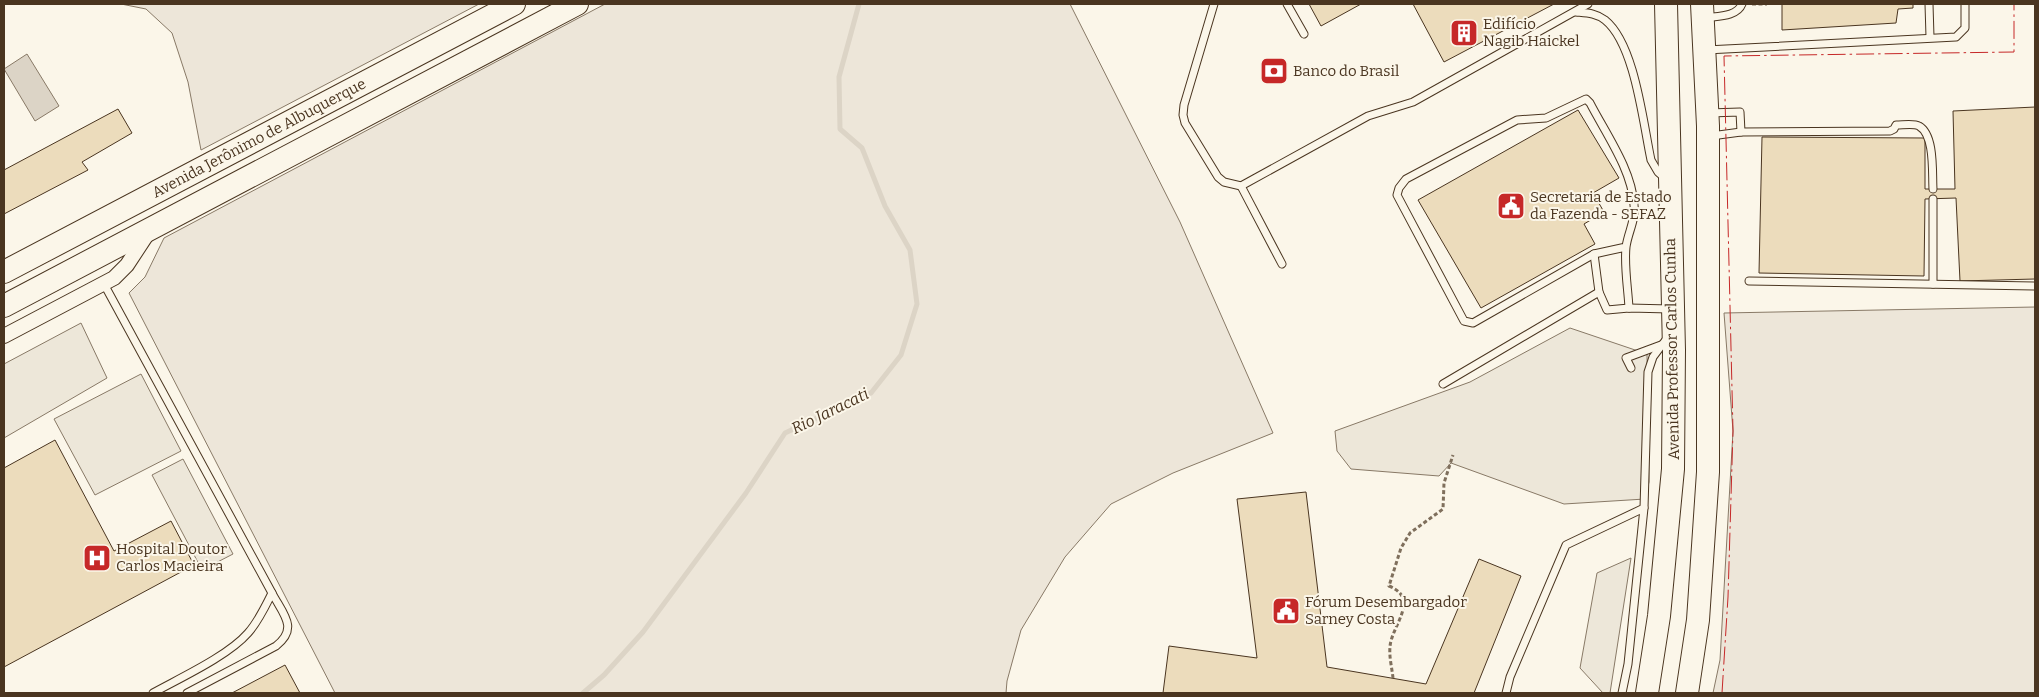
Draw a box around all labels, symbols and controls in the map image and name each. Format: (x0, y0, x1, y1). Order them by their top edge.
place label: Edifício Nagib Haickel (1483, 15, 1579, 50)
building icon: Edifício Nagib Haickel (1449, 18, 1479, 48)
bank icon: Banco do Brasil (1259, 56, 1289, 86)
place label: Banco do Brasil (1293, 62, 1399, 80)
street label: Avenida Jerônimo de Albuquerque (149, 74, 369, 202)
place label: Secretaria de Estado da Fazenda - SEFAZ (1530, 188, 1672, 223)
public building icon: Secretaria de Estado da Fazenda - SEFAZ (1496, 191, 1526, 221)
street label: Avenida Professor Carlos Cunha (1661, 238, 1683, 460)
water label: Rio Jaracati (788, 384, 872, 438)
place label: Hospital Doutor Carlos Macieira (116, 540, 227, 575)
hospital icon: Hospital Doutor Carlos Macieira (82, 543, 112, 573)
place label: Fórum Desembargador Sarney Costa (1305, 593, 1467, 628)
public building icon: Fórum Desembargador Sarney Costa (1271, 596, 1301, 626)

